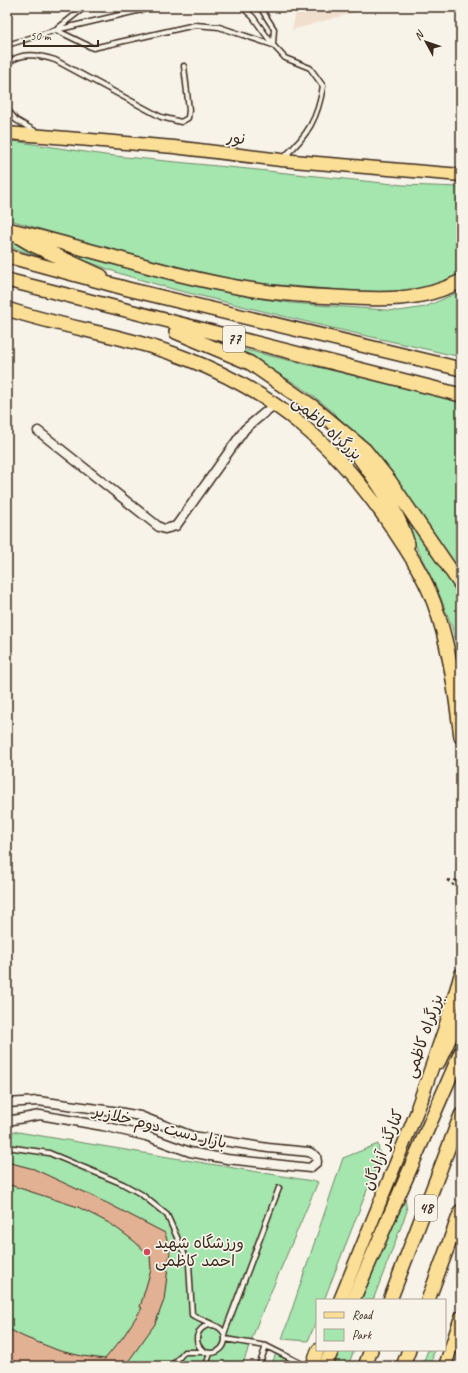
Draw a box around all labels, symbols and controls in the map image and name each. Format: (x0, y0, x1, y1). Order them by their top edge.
scale bar (24, 22, 98, 48)
north arrow (406, 22, 446, 62)
text: N (411, 27, 427, 43)
text: 50 m (30, 28, 52, 44)
street label: نور (225, 127, 246, 149)
road number: 77 (223, 326, 245, 352)
street label: بزرگراه کاظمی (288, 391, 366, 465)
street label: بزرگراه کاظمی (400, 991, 448, 1081)
street label: بازار دست دوم خلازیر (89, 1100, 229, 1155)
street label: کنارگذر آزادگان (358, 1106, 408, 1193)
road number: 48 (415, 1195, 437, 1221)
place label: ورزشگاه شهید احمد کاظمی (155, 1233, 244, 1271)
marker: ورزشگاه شهید احمد کاظمی (142, 1247, 152, 1257)
legend (316, 1299, 446, 1351)
text: Road (352, 1307, 374, 1323)
text: Park (352, 1327, 373, 1343)

